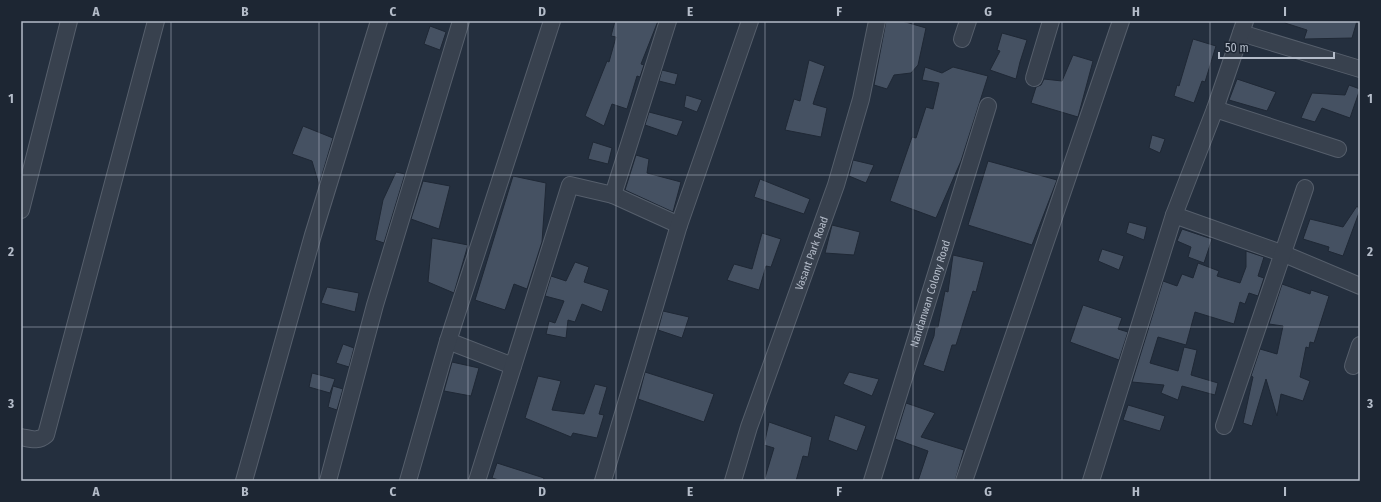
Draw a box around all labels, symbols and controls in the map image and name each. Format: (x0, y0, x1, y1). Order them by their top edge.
text: A (91, 4, 100, 19)
text: B (241, 4, 249, 19)
text: C (390, 4, 397, 19)
text: D (538, 4, 546, 19)
text: E (687, 4, 693, 19)
text: F (836, 4, 842, 19)
text: G (984, 4, 992, 19)
text: H (1132, 4, 1140, 19)
text: I (1283, 4, 1287, 19)
scale bar (1219, 34, 1334, 60)
text: 50 m (1225, 41, 1249, 55)
text: 1 (8, 91, 14, 106)
text: 1 (1367, 91, 1373, 106)
street label: Vasant Park Road (792, 215, 831, 292)
street label: Nandanwan Colony Road (907, 238, 953, 349)
text: 2 (7, 244, 14, 259)
text: 2 (1366, 244, 1373, 259)
text: 3 (7, 396, 14, 411)
text: 3 (1366, 396, 1373, 411)
text: A (91, 484, 100, 499)
text: B (241, 484, 249, 499)
text: C (390, 484, 397, 499)
text: D (538, 484, 546, 499)
text: E (687, 484, 693, 499)
text: F (836, 484, 842, 499)
text: G (984, 484, 992, 499)
text: H (1132, 484, 1140, 499)
text: I (1283, 484, 1287, 499)

